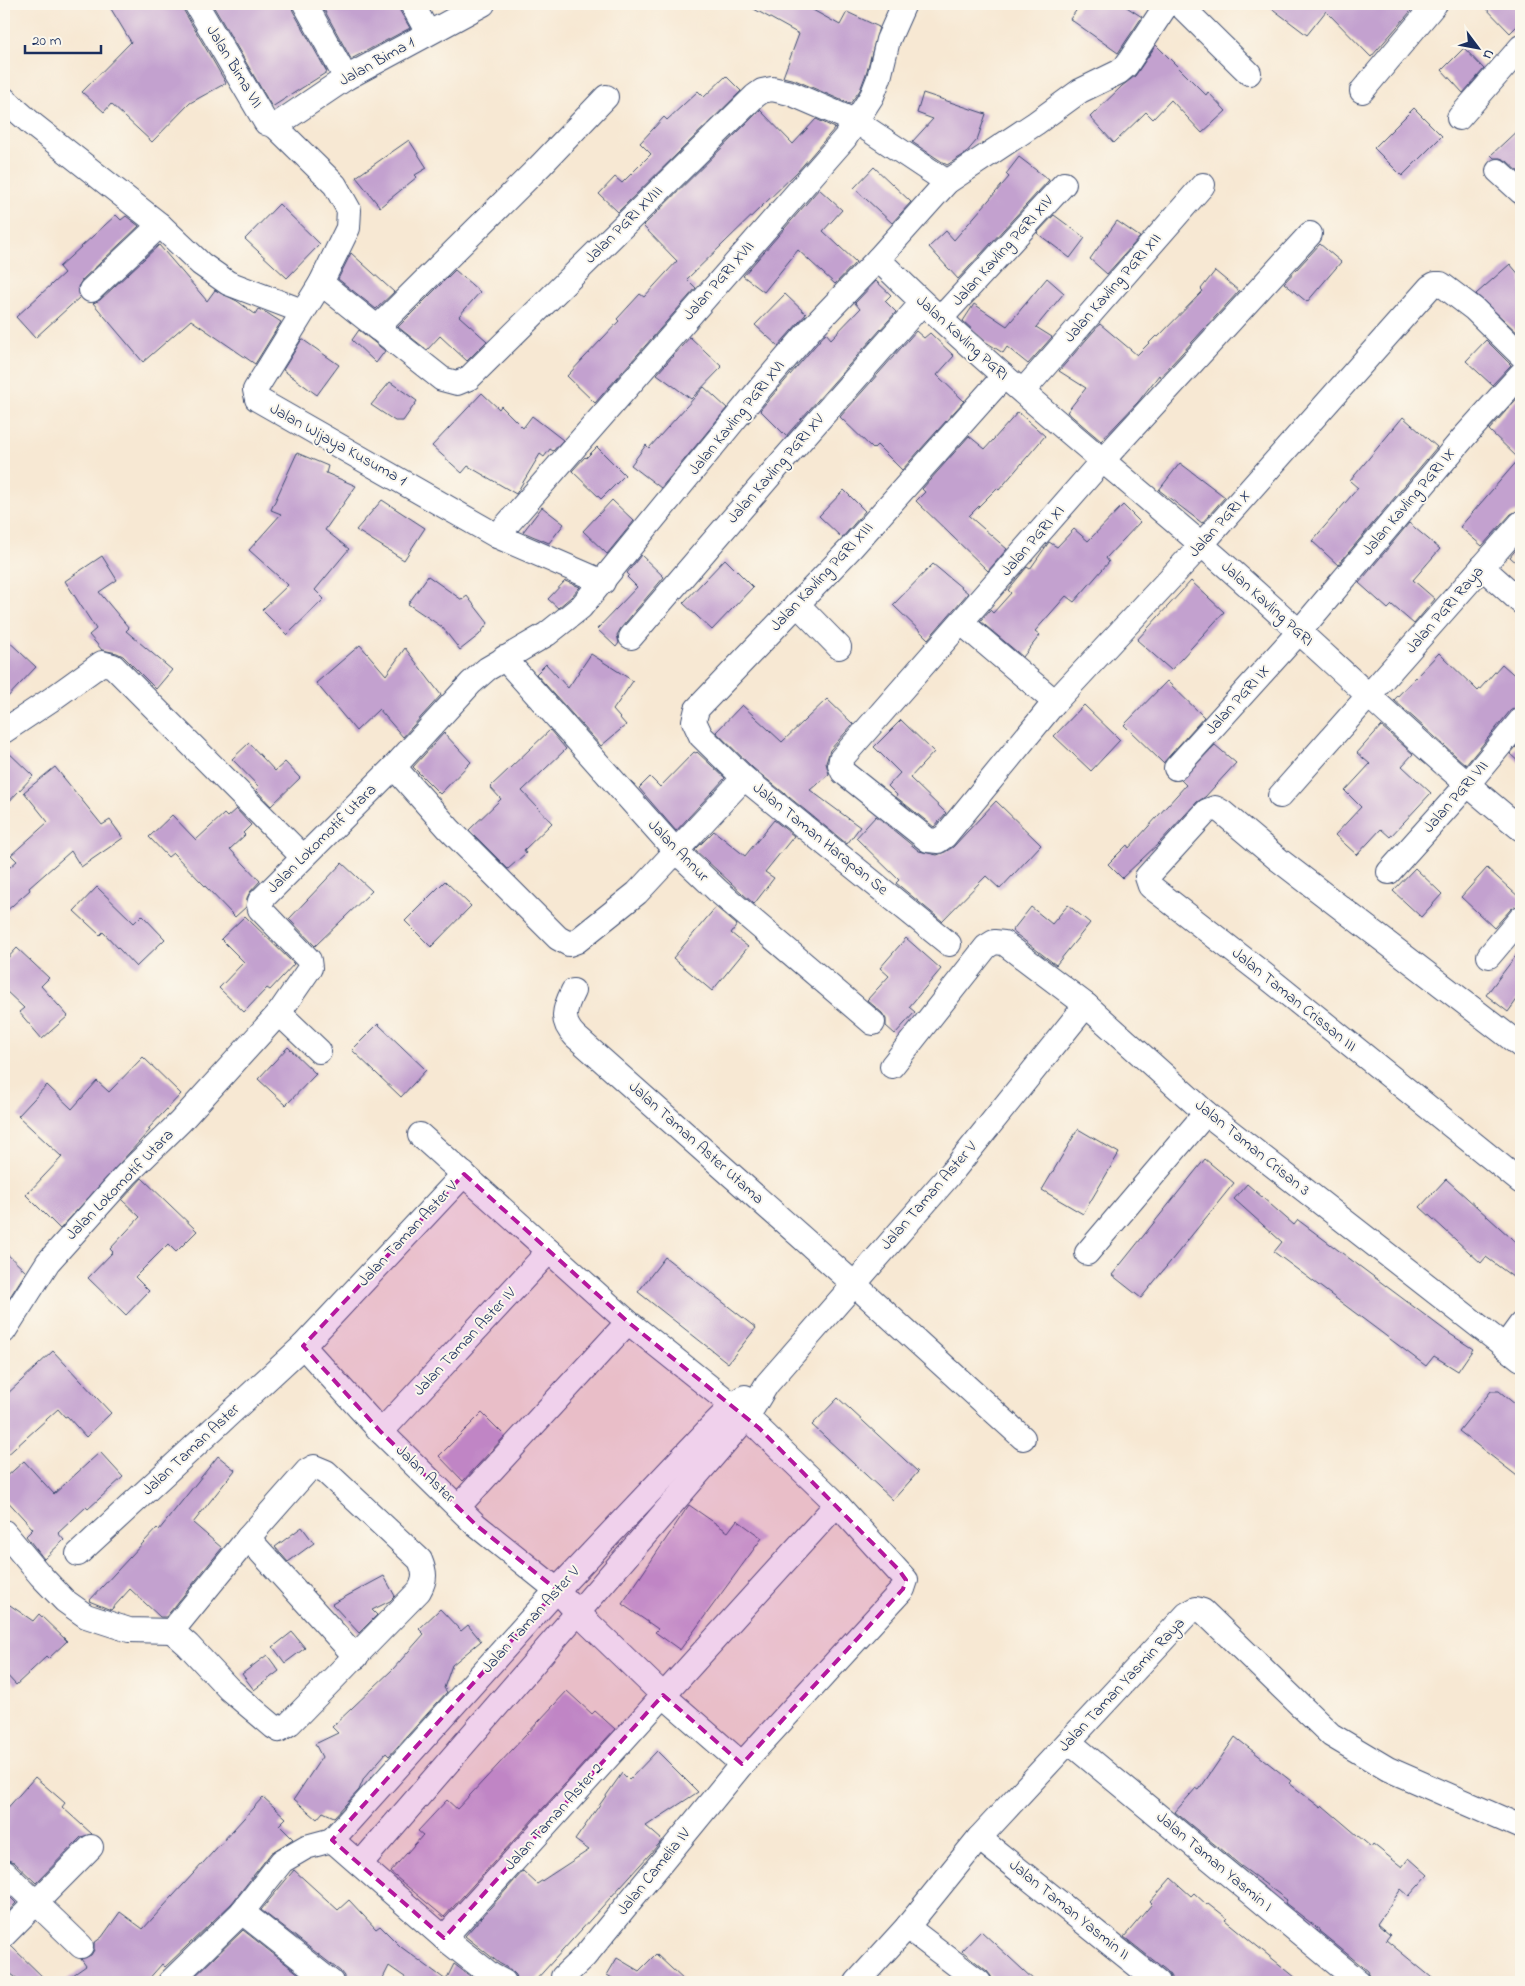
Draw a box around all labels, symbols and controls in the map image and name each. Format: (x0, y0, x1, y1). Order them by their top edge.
street label: Jalan Bima VII (200, 21, 268, 113)
scale bar (25, 22, 101, 54)
north arrow (1452, 22, 1502, 72)
text: 20 m (32, 30, 62, 52)
street label: Jalan Bima 1 (335, 31, 419, 93)
text: U (1476, 45, 1499, 64)
street label: Jalan PGRI XVIII (579, 180, 669, 270)
street label: Jalan Kavling PGRI XIV (946, 190, 1060, 312)
street label: Jalan Kavling PGRI XII (1058, 228, 1168, 348)
street label: Jalan PGRI XVII (678, 236, 760, 326)
street label: Jalan Kavling PGRI (910, 290, 1014, 386)
street label: Jalan Kavling PGRI XVI (685, 357, 789, 479)
street label: Jalan Wijaya Kusuma 1 (265, 397, 411, 493)
street label: Jalan Kavling PGRI XV (723, 410, 829, 528)
street label: Jalan Kavling PGRI IX (1356, 443, 1462, 561)
street label: Jalan PGRI X (1183, 485, 1257, 563)
street label: Jalan PGRI XI (995, 500, 1071, 582)
street label: Jalan Kavling PGRI XIII (765, 517, 879, 637)
street label: Jalan Kavling PGRI (1215, 556, 1319, 652)
street label: Jalan PGRI Raya (1400, 561, 1490, 659)
street label: Jalan PGRI IX (1200, 659, 1276, 741)
street label: Jalan PGRI VII (1418, 755, 1494, 839)
street label: Jalan Taman Harapan Se (747, 777, 894, 902)
street label: Jalan Lokomotif Utara (262, 779, 382, 899)
street label: Jalan Annur (642, 814, 714, 888)
street label: Jalan Taman Crissan III (1226, 942, 1362, 1058)
street label: Jalan Taman Aster Utama (623, 1075, 769, 1211)
street label: Jalan Taman Crisan 3 (1189, 1094, 1315, 1202)
street label: Jalan Lokomotif Utara (60, 1124, 180, 1246)
street label: Jalan Taman Aster V (875, 1136, 983, 1256)
street label: Jalan Taman Aster V (352, 1175, 464, 1292)
street label: Jalan Taman Aster IV (408, 1282, 522, 1402)
street label: Jalan Taman Aster (137, 1398, 245, 1502)
street label: Jalan Aster (390, 1439, 460, 1509)
street label: Jalan Taman Aster V (476, 1561, 586, 1679)
street label: Jalan Taman Yasmin Raya (1053, 1612, 1191, 1758)
street label: Jalan Taman Aster 2 (499, 1758, 609, 1876)
street label: Jalan Taman Yasmin I (1151, 1806, 1277, 1918)
street label: Jalan Camelia IV (611, 1823, 697, 1921)
street label: Jalan Taman Yasmin II (1003, 1854, 1135, 1966)

